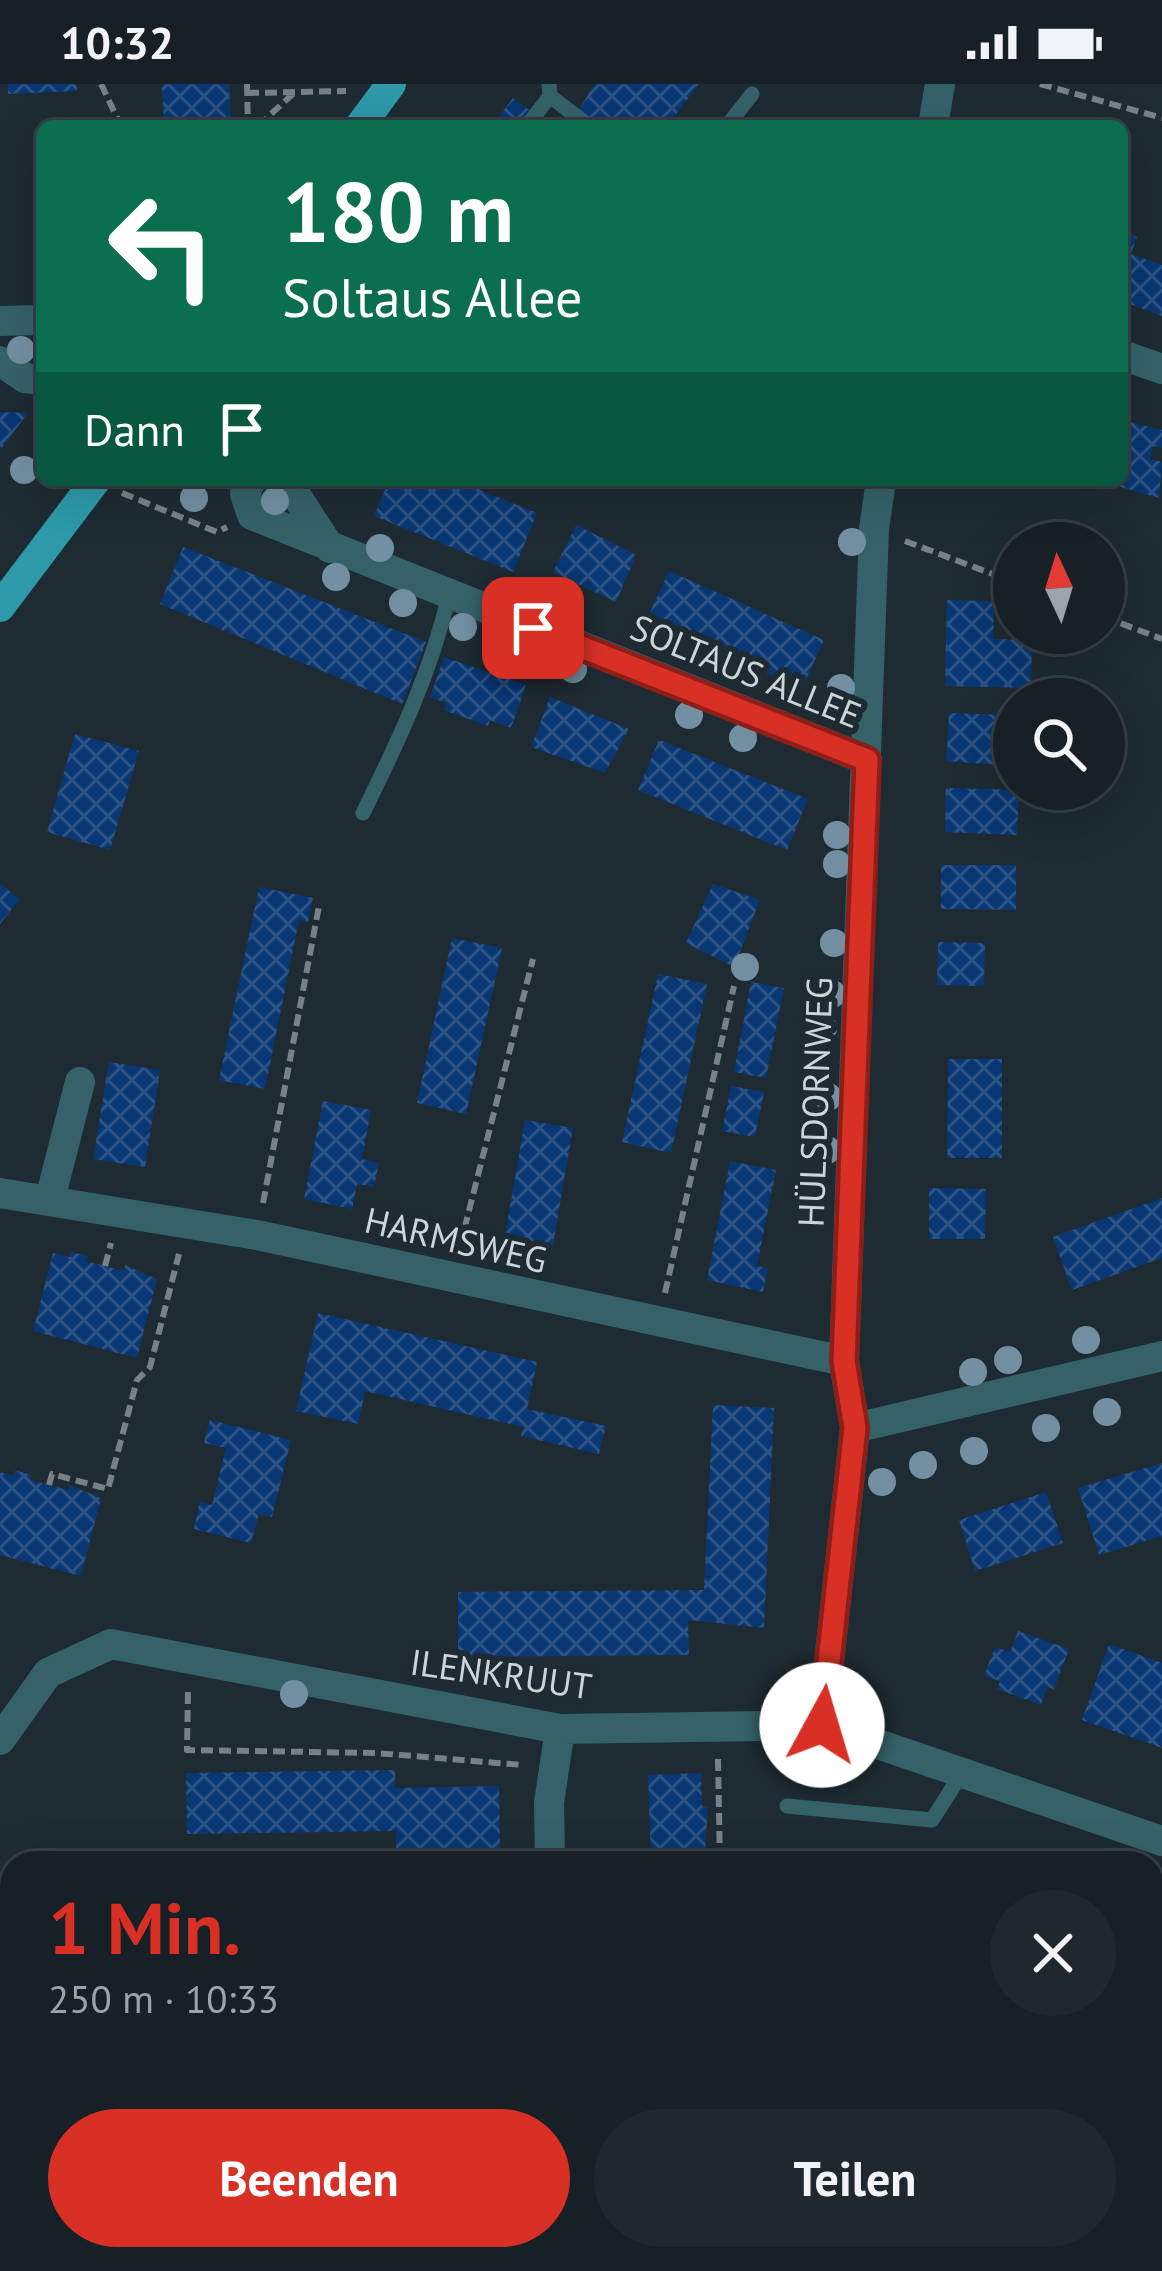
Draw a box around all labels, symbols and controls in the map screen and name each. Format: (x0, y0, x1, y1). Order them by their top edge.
text: 10:32 (60, 13, 174, 71)
text: 180 m (282, 156, 514, 265)
icon: left (84, 168, 240, 324)
text: Soltaus Allee (282, 262, 582, 332)
icon: arrive (209, 396, 275, 462)
text: Dann (84, 400, 185, 458)
north arrow (993, 522, 1125, 654)
map controls (993, 522, 1125, 810)
pin (482, 577, 584, 679)
icon: arrive (500, 595, 566, 661)
street label: SOLTAUS ALLEE (624, 603, 868, 738)
button: search (993, 678, 1125, 810)
street label: HÜLSDORNWEG (787, 976, 842, 1228)
street label: HARMSWEG (360, 1196, 552, 1283)
street label: ILENKRUUT (407, 1638, 595, 1710)
position arrow (759, 1662, 885, 1788)
text: 1 Min. (48, 1881, 241, 1974)
button: close (990, 1890, 1116, 2016)
text: 250 m · 10:33 (48, 1973, 279, 2024)
button: Beenden (48, 2109, 570, 2247)
button: Teilen (594, 2109, 1116, 2247)

